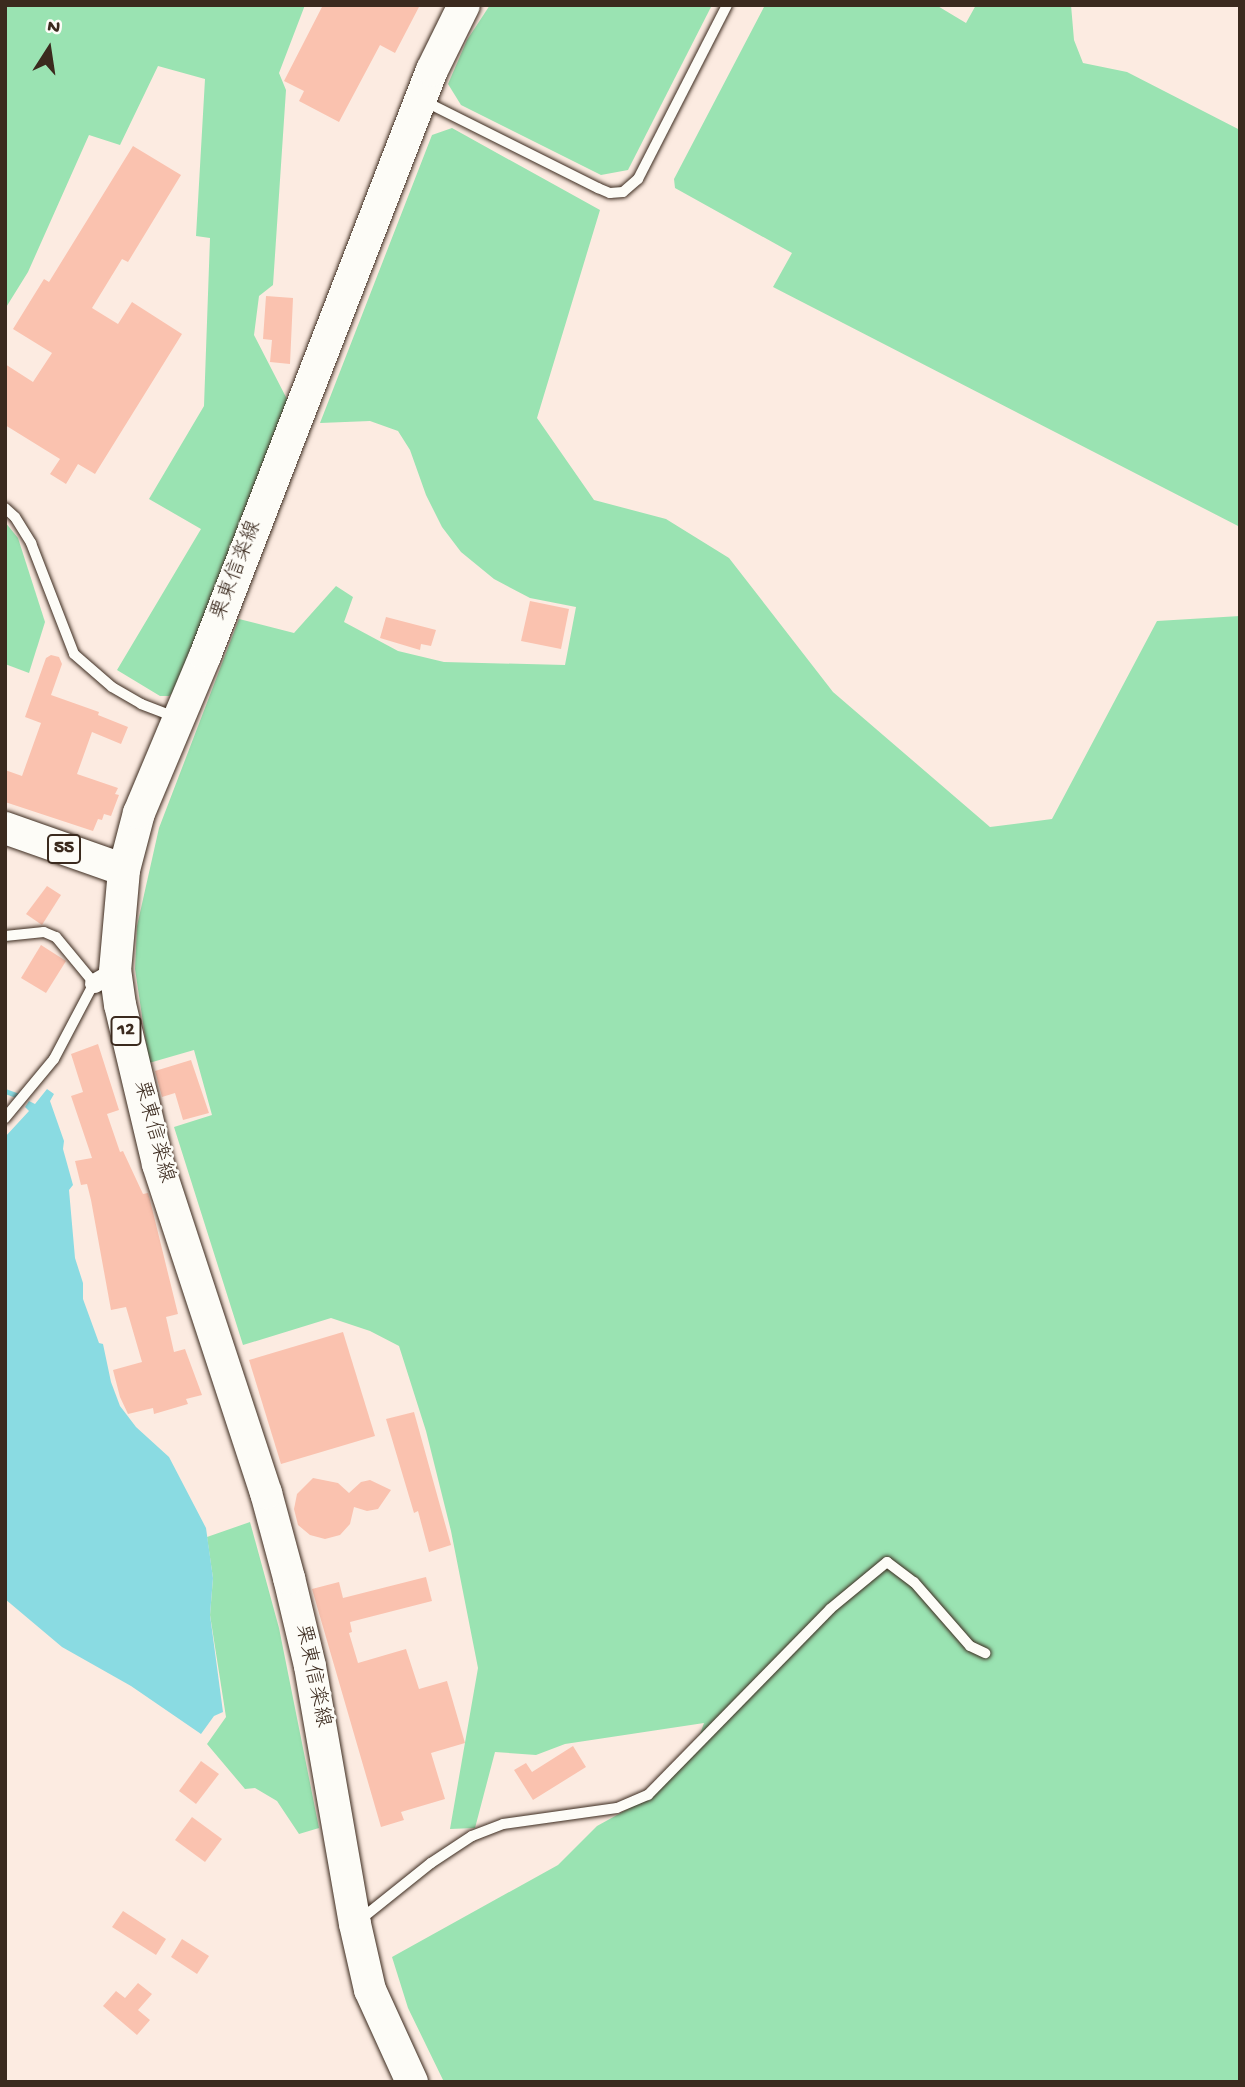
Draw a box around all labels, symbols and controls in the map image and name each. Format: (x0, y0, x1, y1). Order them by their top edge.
north arrow (14, 14, 84, 84)
text: N (45, 15, 62, 41)
street label: 栗東信楽線 (207, 517, 269, 625)
road number: 55 (46, 834, 82, 864)
road number: 12 (110, 1015, 142, 1046)
street label: 栗東信楽線 (126, 1078, 178, 1186)
street label: 栗東信楽線 (288, 1622, 334, 1730)

